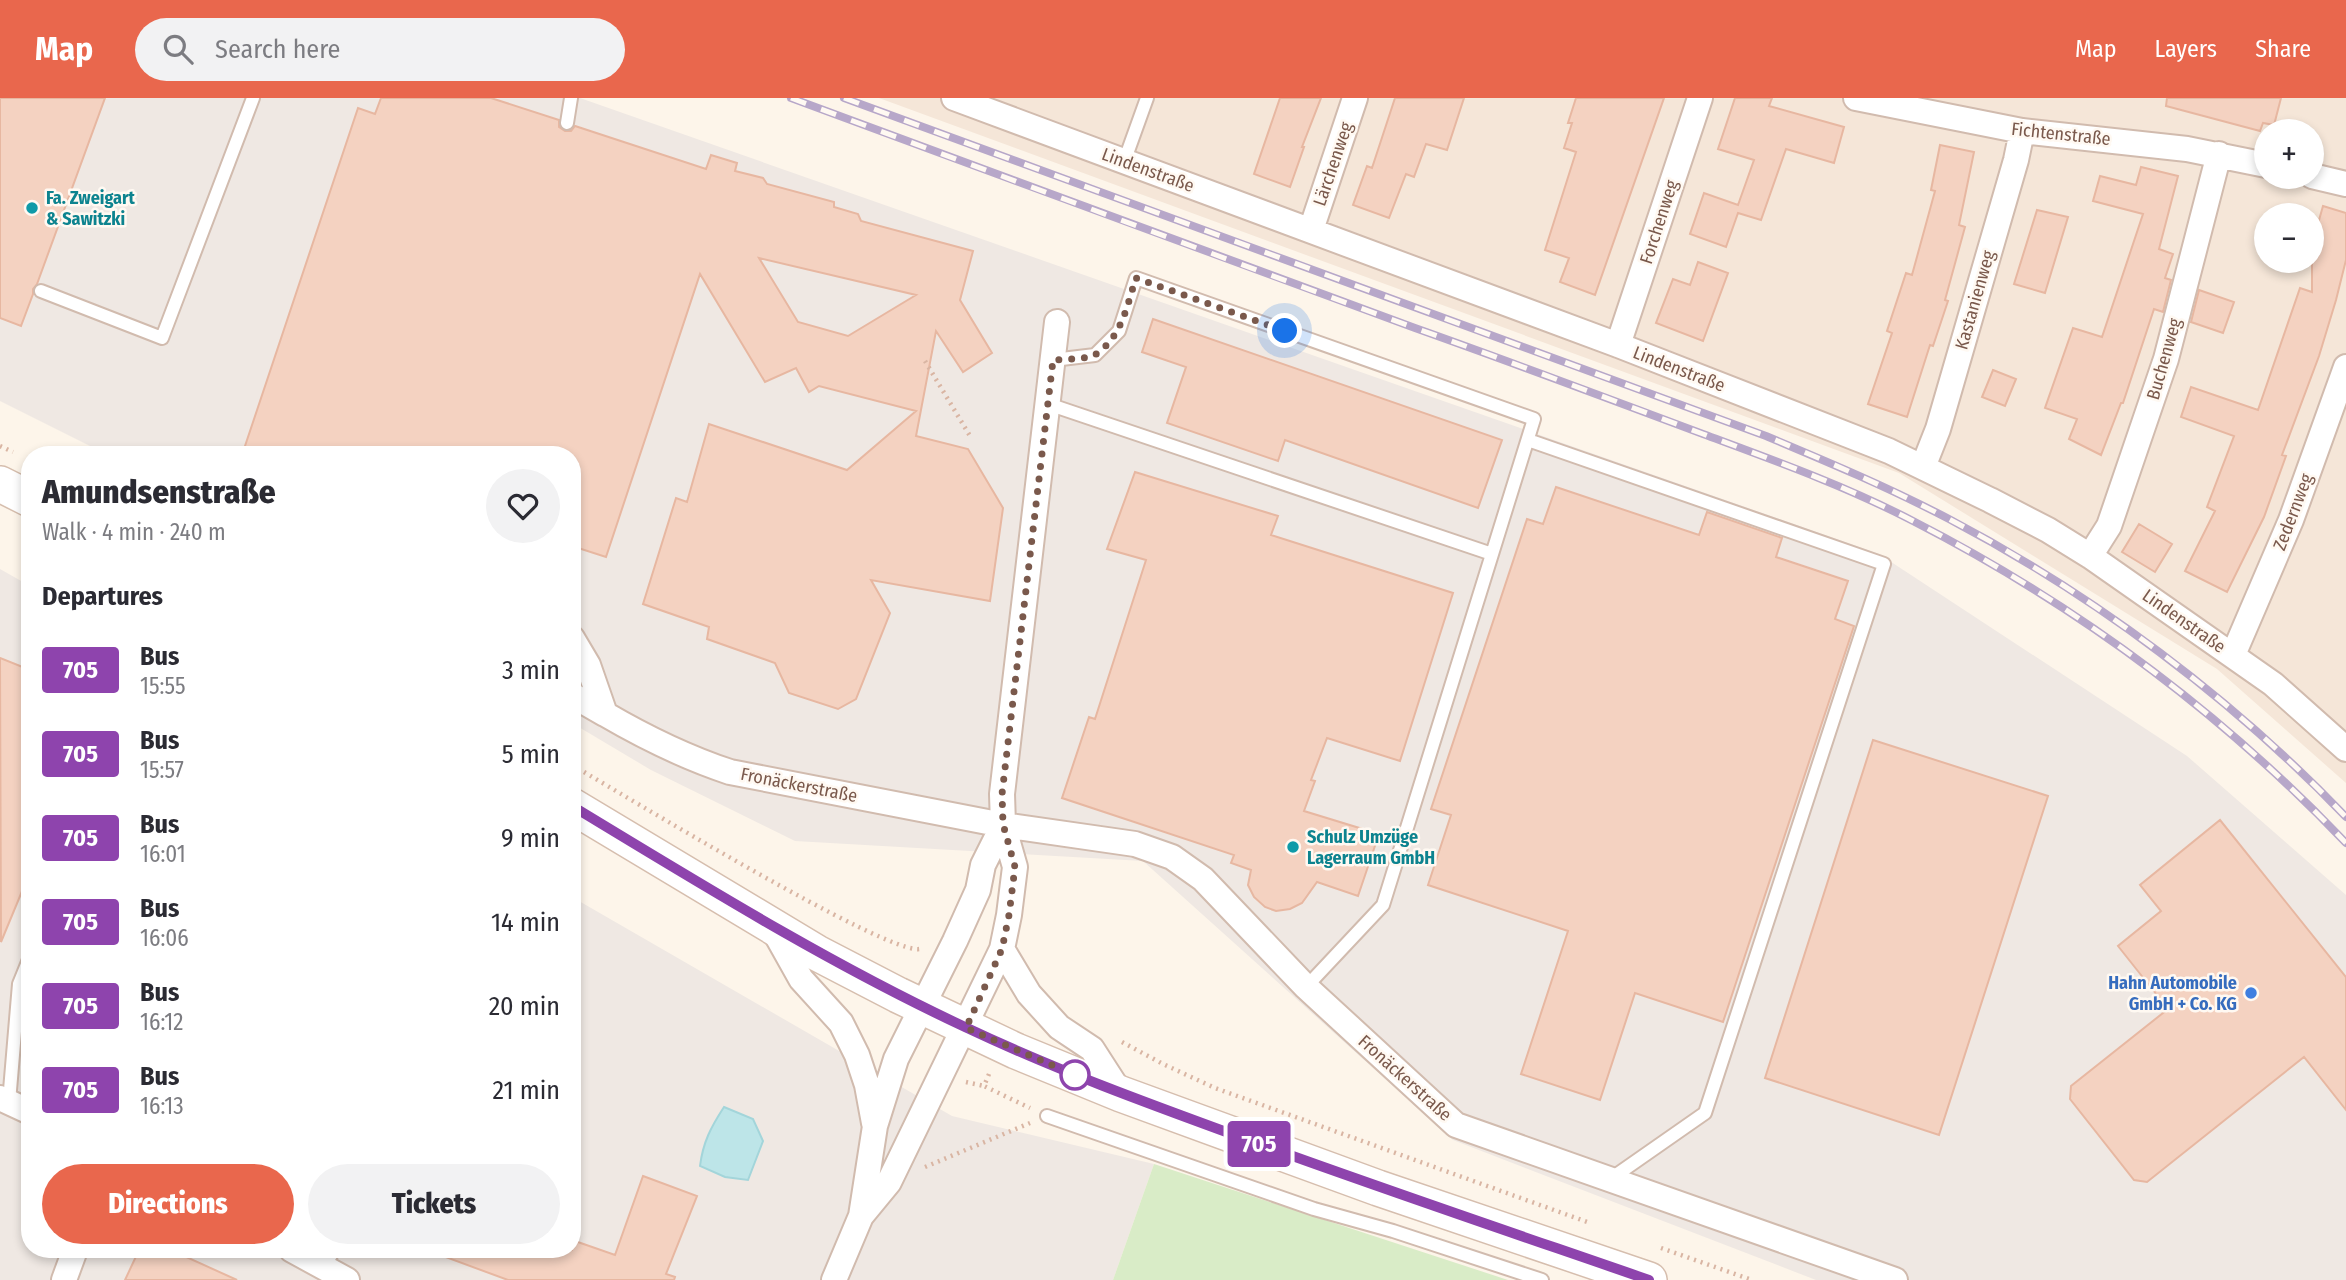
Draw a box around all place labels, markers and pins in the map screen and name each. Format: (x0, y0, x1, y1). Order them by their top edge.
place label: Fa. Zweigart & Sawitzki (46, 187, 136, 230)
marker: Fa. Zweigart & Sawitzki (24, 200, 40, 216)
place label: Schulz Umzüge Lagerraum GmbH (1307, 826, 1435, 869)
marker: Schulz Umzüge Lagerraum GmbH (1285, 839, 1301, 855)
place label: Hahn Automobile GmbH + Co. KG (2108, 972, 2237, 1015)
marker: Hahn Automobile GmbH + Co. KG (2243, 985, 2259, 1001)
unlabelled marker (1060, 1060, 1090, 1090)

